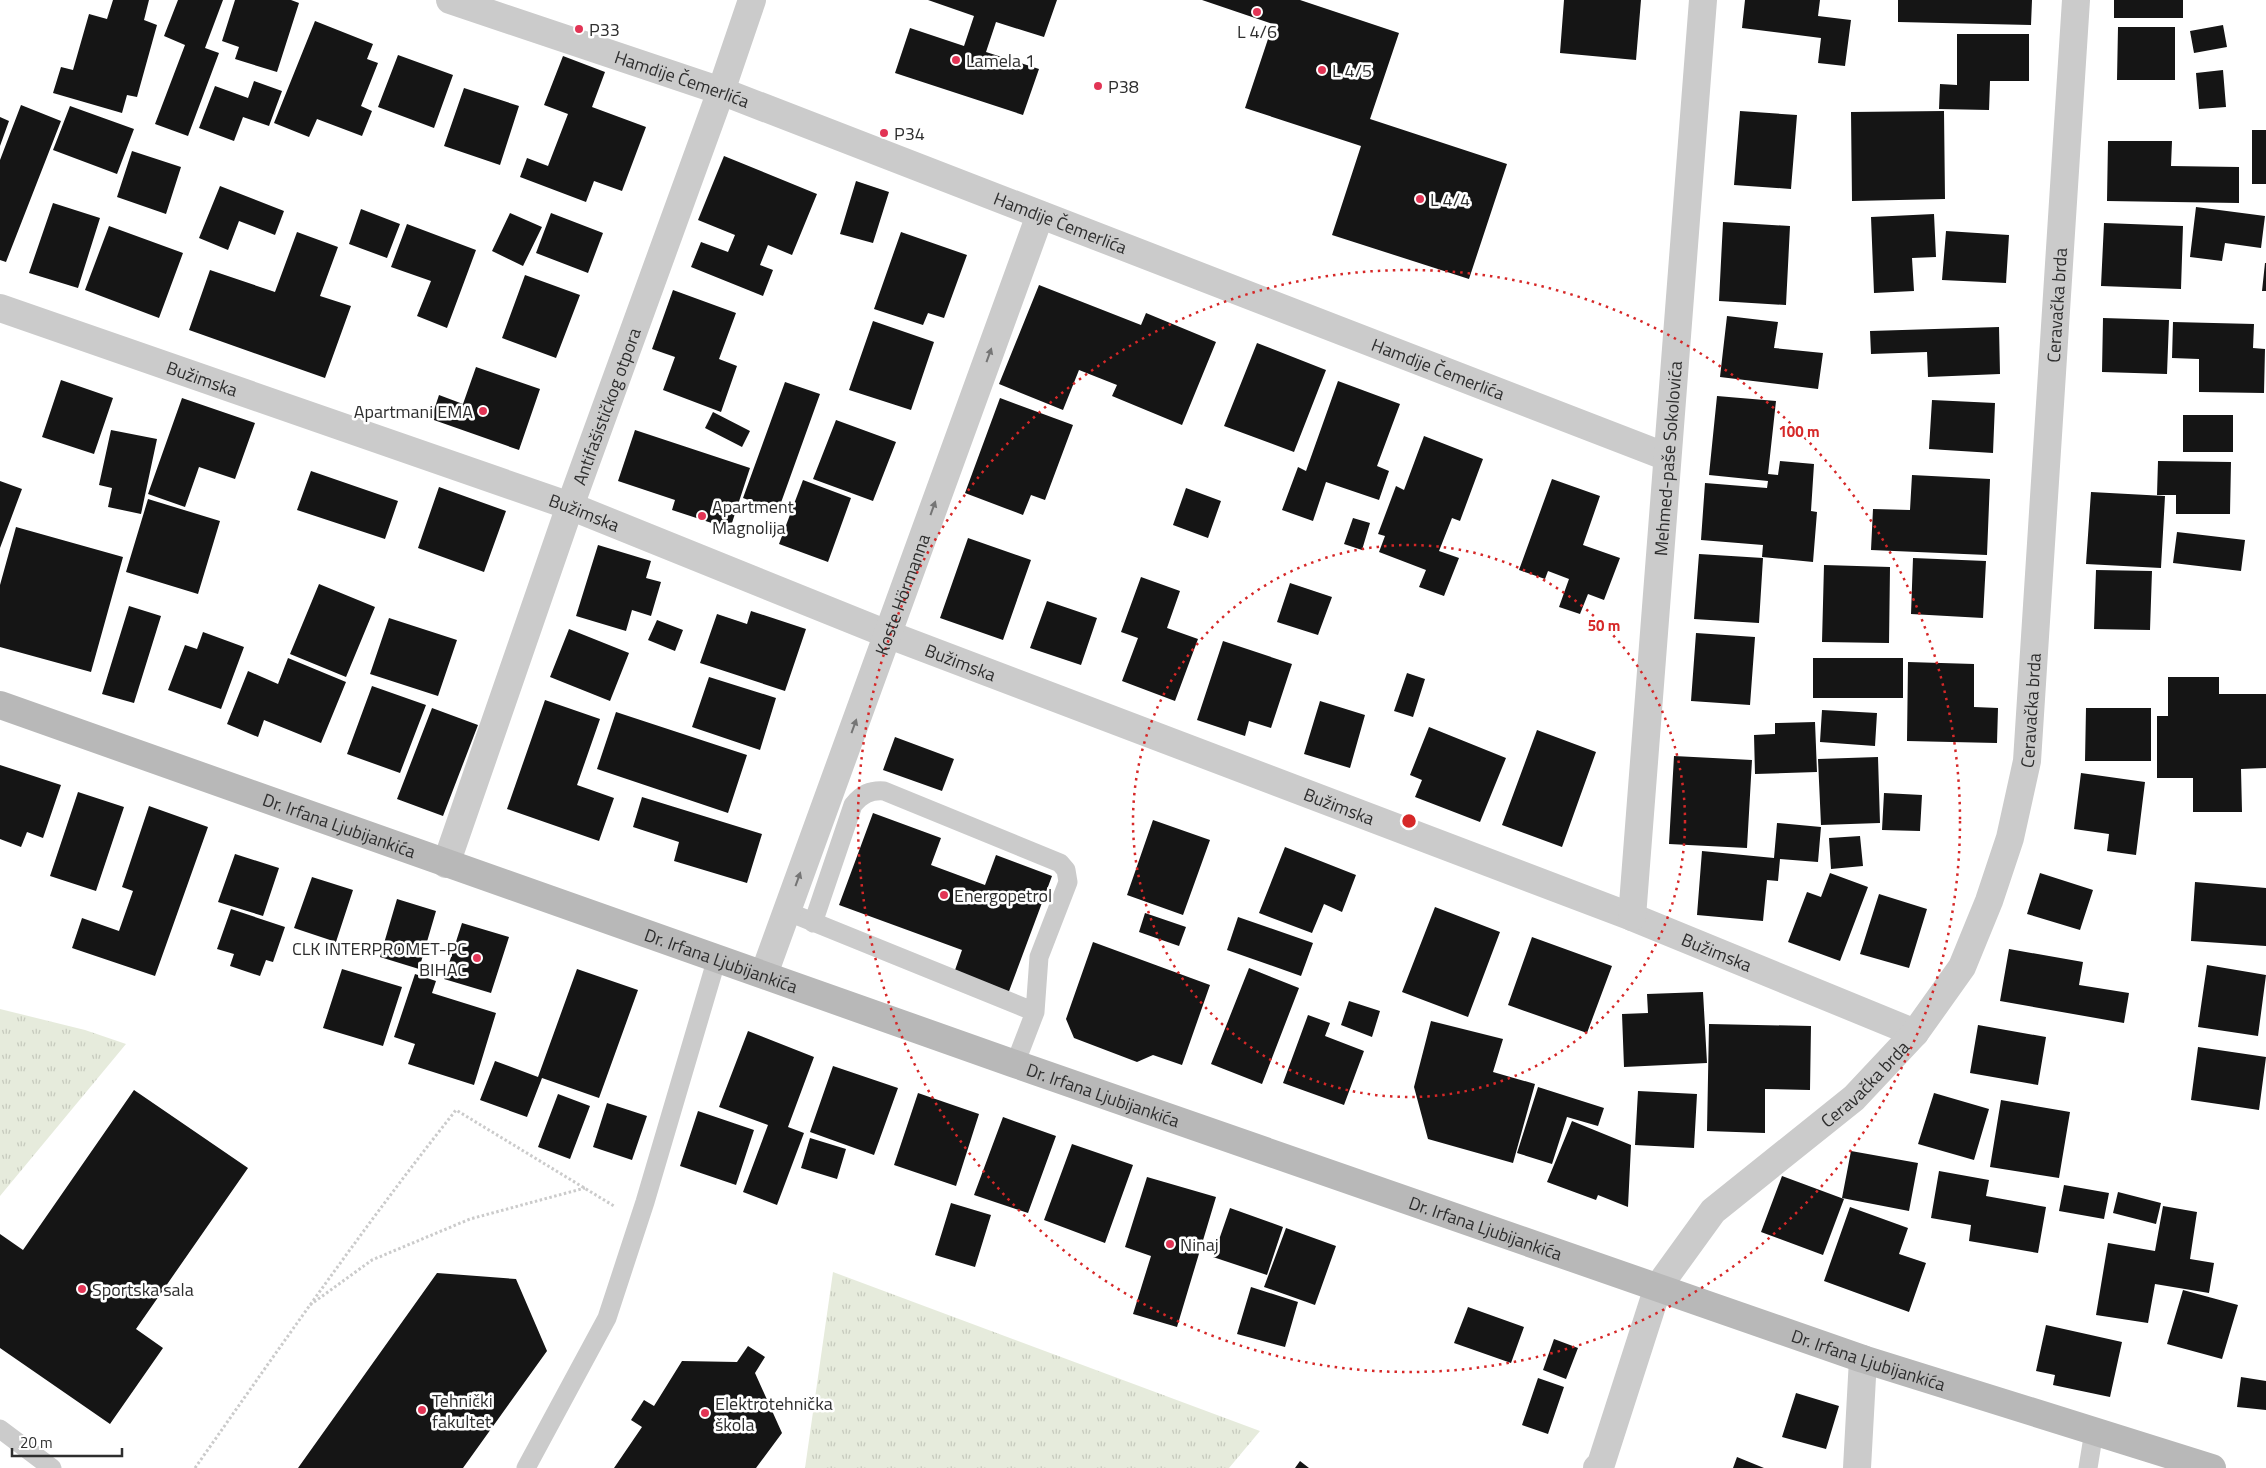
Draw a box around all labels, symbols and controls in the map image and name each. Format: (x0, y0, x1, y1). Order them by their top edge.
marker: L 4/6 (1251, 6, 1263, 18)
place label: P33 (589, 16, 620, 43)
place label: L 4/6 (1237, 18, 1277, 45)
marker: P33 (573, 23, 585, 35)
street label: Hamdije Čemerlića (611, 43, 753, 114)
place label: Lamela 1 (966, 47, 1035, 74)
marker: Lamela 1 (950, 54, 962, 66)
place label: L 4/5 (1332, 57, 1372, 84)
marker: L 4/5 (1316, 64, 1328, 76)
place label: P38 (1108, 73, 1139, 100)
marker: P38 (1092, 80, 1104, 92)
place label: P34 (894, 120, 925, 147)
marker: P34 (878, 127, 890, 139)
street label: Hamdije Čemerlića (990, 184, 1131, 260)
place label: L 4/4 (1430, 186, 1470, 213)
marker: L 4/4 (1414, 193, 1426, 205)
street label: Ceravačka brda (2039, 247, 2074, 363)
street label: Antifašističkog otpora (565, 324, 647, 489)
street label: Hamdije Čemerlića (1368, 331, 1509, 407)
one-way arrow (985, 347, 993, 362)
street label: Bužimska (163, 353, 241, 403)
street label: Mehmed-paše Sokolovića (1647, 360, 1689, 557)
place label: Apartmani EMA (354, 398, 473, 425)
marker: Apartmani EMA (477, 405, 489, 417)
text: 100 m (1778, 420, 1820, 443)
street label: Bužimska (545, 486, 624, 538)
place label: Apartment Magnolija (712, 493, 795, 541)
one-way arrow (929, 500, 937, 515)
marker: Apartment Magnolija (696, 510, 708, 522)
street label: Koste Hörmanna (868, 530, 937, 659)
text: 50 m (1588, 614, 1620, 637)
street label: Bužimska (921, 636, 1000, 688)
street label: Ceravačka brda (2012, 652, 2047, 770)
one-way arrow (850, 718, 858, 733)
street label: Bužimska (1300, 780, 1379, 832)
street label: Dr. Irfana Ljubijankića (259, 786, 420, 865)
centre of rings (1400, 812, 1418, 830)
one-way arrow (794, 871, 802, 886)
place label: Energopetrol (954, 882, 1052, 909)
marker: Energopetrol (938, 889, 950, 901)
street label: Dr. Irfana Ljubijankića (641, 921, 802, 1000)
street label: Bužimska (1678, 925, 1756, 978)
place label: CLK INTERPROMET-PC BIHAC (292, 935, 467, 983)
marker: CLK INTERPROMET-PC BIHAC (471, 952, 483, 964)
street label: Ceravačka brda (1814, 1034, 1915, 1134)
street label: Dr. Irfana Ljubijankića (1023, 1056, 1184, 1134)
street label: Dr. Irfana Ljubijankića (1405, 1189, 1566, 1267)
place label: Ninaj (1180, 1231, 1219, 1258)
marker: Ninaj (1164, 1238, 1176, 1250)
place label: Sportska sala (92, 1276, 194, 1303)
marker: Sportska sala (76, 1283, 88, 1295)
street label: Dr. Irfana Ljubijankića (1788, 1322, 1949, 1398)
place label: Tehnički fakultet (432, 1387, 493, 1435)
place label: Elektrotehnička škola (715, 1390, 833, 1438)
marker: Tehnički fakultet (416, 1404, 428, 1416)
marker: Elektrotehnička škola (699, 1407, 711, 1419)
scale bar (12, 1426, 122, 1458)
text: 20 m (20, 1431, 53, 1454)

